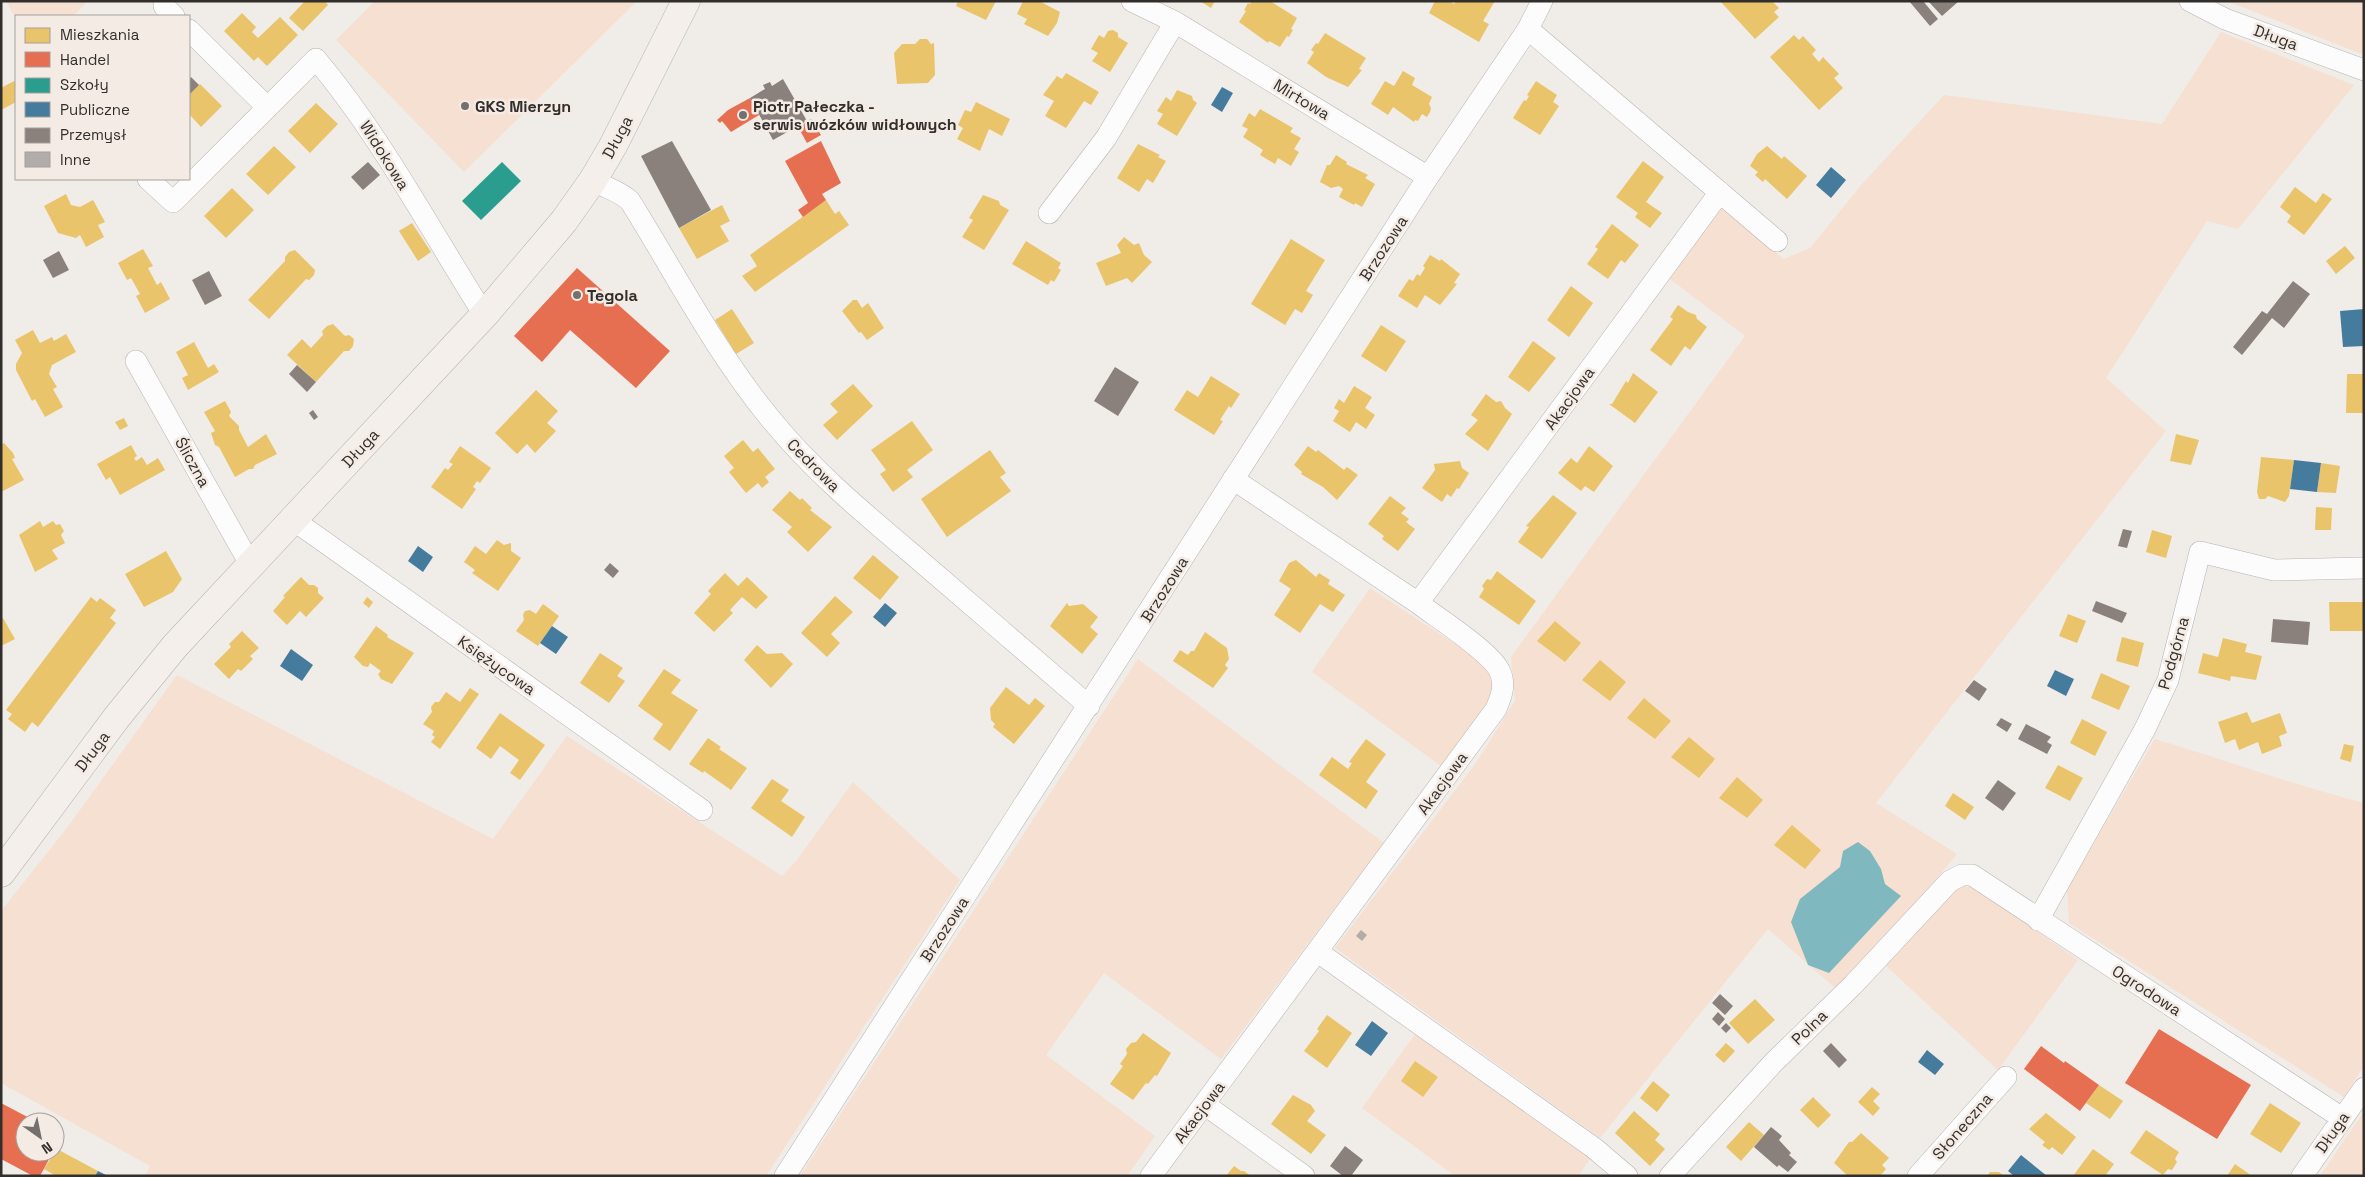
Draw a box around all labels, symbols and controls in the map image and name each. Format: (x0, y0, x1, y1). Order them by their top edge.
legend (15, 15, 190, 180)
street label: Długa (2251, 20, 2301, 55)
text: Mieszkania (60, 25, 140, 44)
text: Handel (60, 50, 110, 69)
street label: Mirtowa (1270, 74, 1334, 125)
text: Szkoły (60, 75, 109, 94)
place label: GKS Mierzyn (475, 96, 571, 117)
place label: Piotr Pałeczka - serwis wózków widłowych (753, 96, 957, 135)
text: Publiczne (60, 100, 130, 119)
marker: GKS Mierzyn (459, 100, 471, 112)
marker: Piotr Pałeczka - serwis wózków widłowych (737, 109, 749, 121)
street label: Długa (597, 112, 637, 162)
street label: Widokowa (355, 117, 414, 194)
text: Przemysł (60, 125, 127, 144)
text: Inne (60, 150, 91, 169)
street label: Brzozowa (1354, 212, 1412, 285)
place label: Tegola (587, 285, 638, 306)
marker: Tegola (571, 289, 583, 301)
street label: Akacjowa (1540, 363, 1599, 434)
street label: Długa (337, 424, 384, 472)
street label: Śliczna (170, 433, 215, 491)
street label: Cedrowa (782, 434, 845, 497)
street label: Brzozowa (1136, 552, 1193, 626)
street label: Podgórna (2153, 614, 2194, 692)
street label: Księżycowa (454, 631, 540, 700)
street label: Długa (70, 727, 115, 776)
street label: Akacjowa (1413, 748, 1472, 819)
street label: Brzozowa (915, 893, 973, 966)
street label: Ogrodowa (2108, 960, 2185, 1021)
street label: Polna (1787, 1005, 1832, 1050)
street label: Akacjowa (1169, 1077, 1230, 1148)
street label: Słoneczna (1928, 1089, 1997, 1164)
street label: Długa (2311, 1108, 2354, 1157)
north arrow (15, 1112, 65, 1162)
text: N (38, 1138, 56, 1158)

